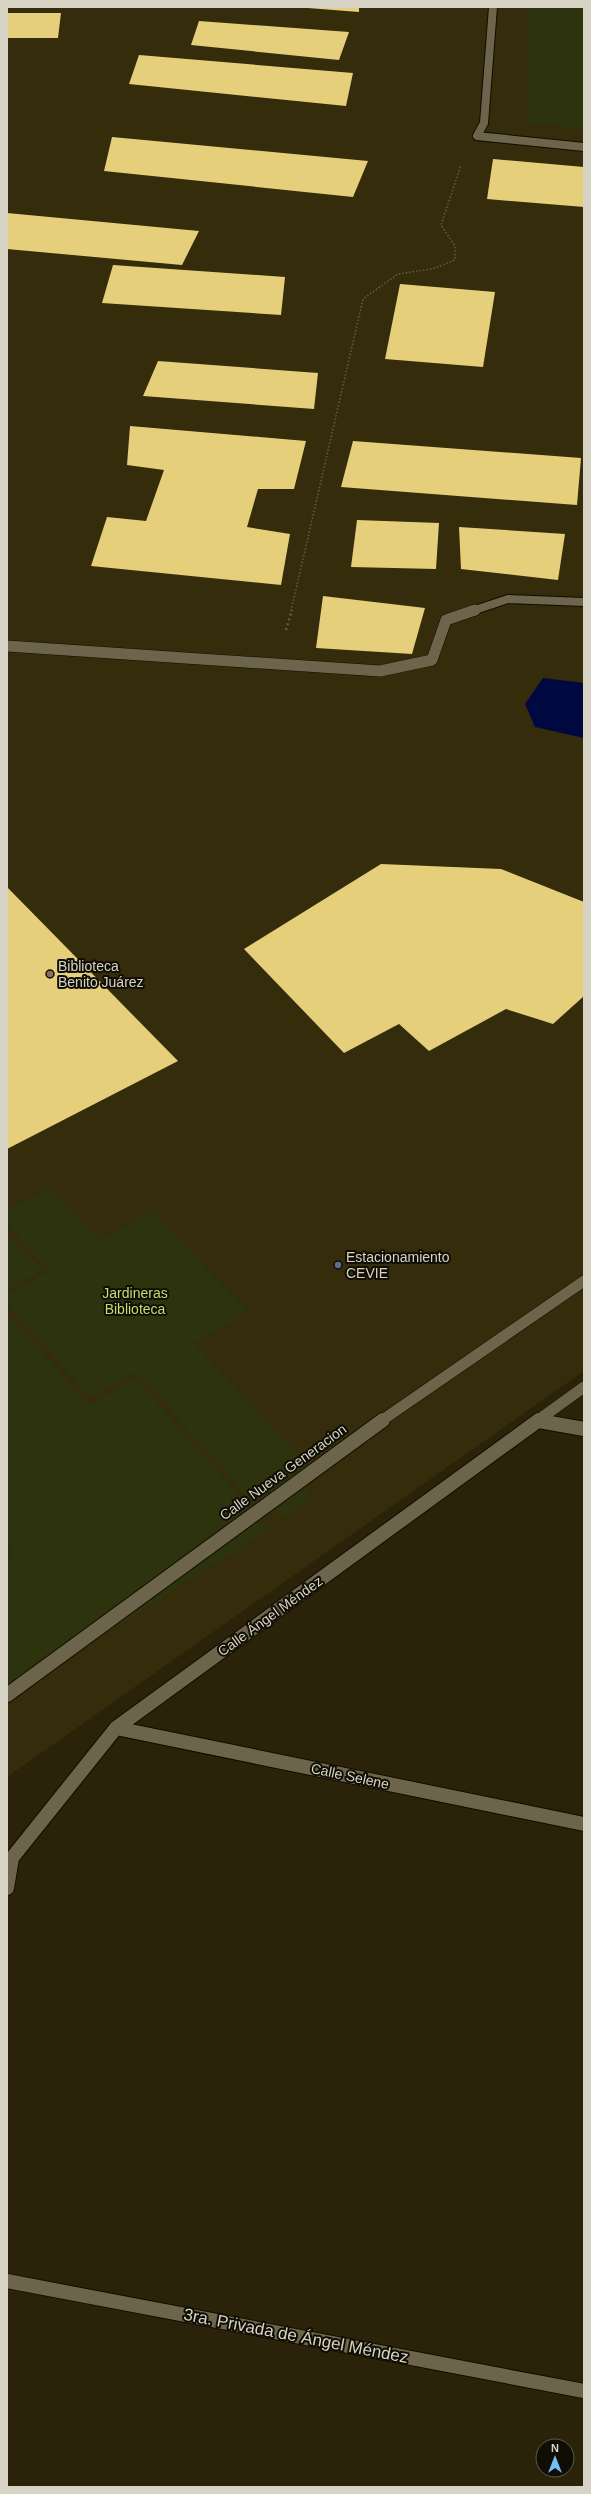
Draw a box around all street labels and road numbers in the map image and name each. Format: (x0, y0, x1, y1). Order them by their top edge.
street label: Calle Nueva Generacion (217, 1421, 349, 1523)
street label: Calle Ángel Méndez (215, 1573, 325, 1659)
street label: Calle Selene (310, 1760, 391, 1792)
street label: 3ra. Privada de Ángel Méndez (182, 2305, 410, 2367)

